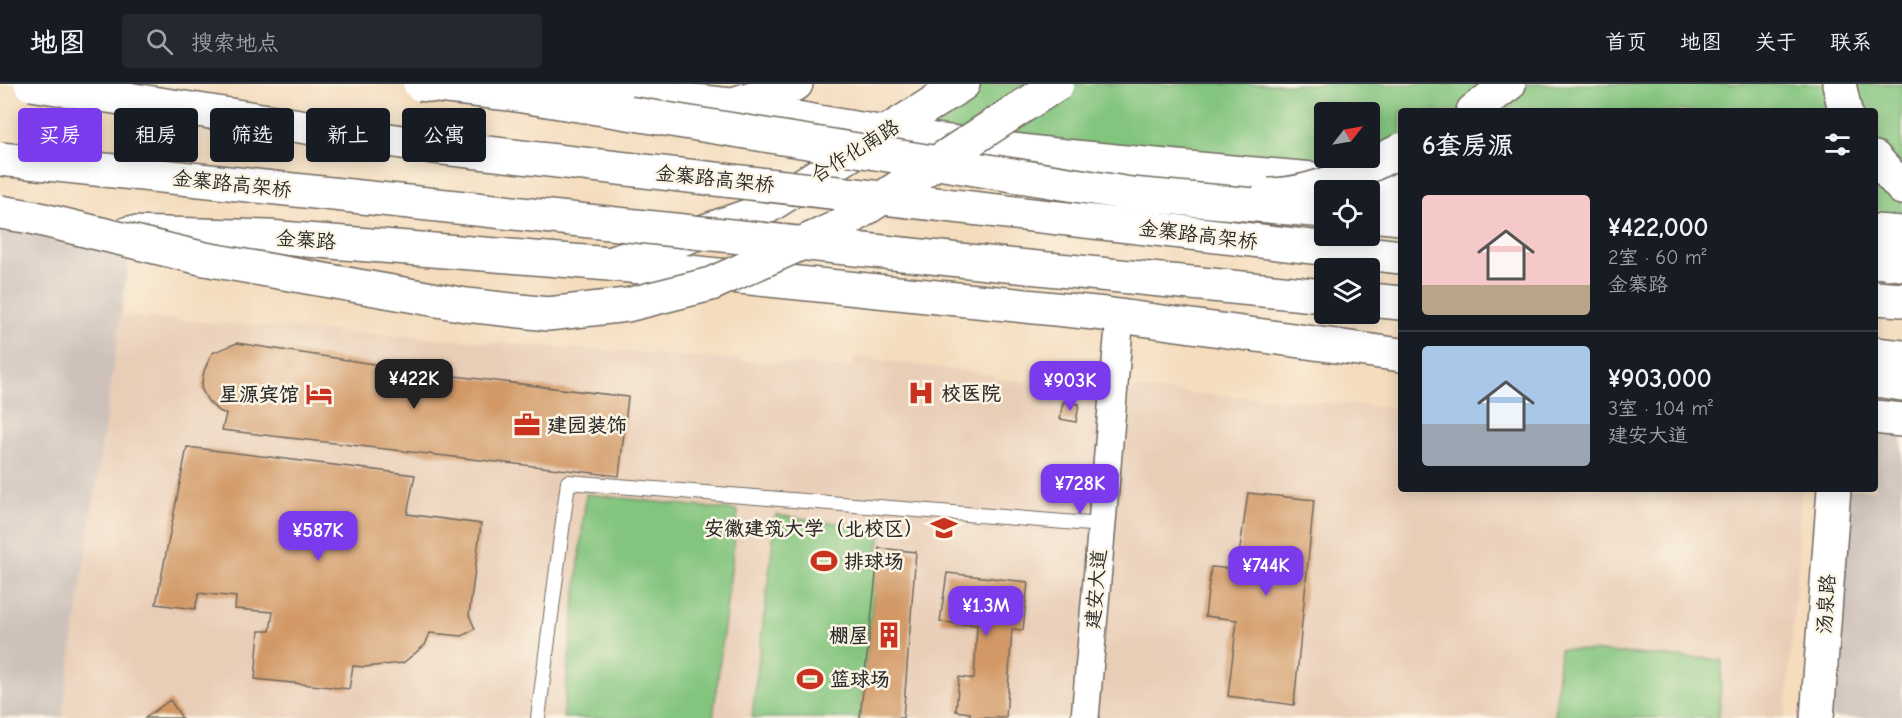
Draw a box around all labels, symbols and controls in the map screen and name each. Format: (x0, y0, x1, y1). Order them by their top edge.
search box (122, 14, 542, 68)
icon: search (143, 25, 176, 58)
text: 地图 (30, 27, 86, 59)
text: 搜索地点 (191, 30, 279, 56)
text: 首页 (1605, 30, 1647, 54)
text: 地图 (1680, 30, 1722, 54)
text: 关于 (1755, 30, 1797, 54)
text: 联系 (1830, 30, 1872, 54)
north arrow (1314, 102, 1380, 168)
map controls (1314, 102, 1380, 324)
chip: 买房 (18, 108, 102, 162)
chip: 租房 (114, 108, 198, 162)
chip: 筛选 (210, 108, 294, 162)
chip: 新上 (306, 108, 390, 162)
chip: 公寓 (402, 108, 486, 162)
street label: 合作化南路 (807, 114, 904, 187)
icon: filters (1821, 128, 1854, 161)
text: 6套房源 (1422, 131, 1514, 161)
street label: 金寨路高架桥 (654, 161, 776, 197)
street label: 金寨路高架桥 (171, 166, 293, 202)
button: locate (1314, 180, 1380, 246)
text: ¥422,000 (1608, 213, 1708, 243)
street label: 金寨路高架桥 (1137, 216, 1259, 254)
icon: home (1470, 219, 1542, 291)
street label: 金寨路 (275, 226, 338, 254)
text: 2室 · 60 m² (1608, 246, 1707, 269)
button: layers (1314, 258, 1380, 324)
text: 金寨路 (1608, 273, 1668, 296)
pin: ¥422K (372, 359, 456, 410)
pin: ¥903K (1028, 361, 1112, 412)
text: ¥903,000 (1608, 364, 1712, 394)
text: ¥422K (389, 367, 439, 390)
text: ¥903K (1044, 369, 1096, 392)
icon: home (1470, 370, 1542, 442)
hospital icon: 校医院 (906, 378, 936, 408)
hotel icon: 星源宾馆 (304, 379, 334, 409)
place label: 校医院 (941, 382, 1001, 405)
place label: 星源宾馆 (219, 383, 299, 406)
text: 3室 · 104 m² (1608, 397, 1713, 420)
office icon: 建园装饰 (512, 410, 542, 440)
place label: 建园装饰 (547, 414, 627, 437)
text: 建安大道 (1608, 424, 1688, 447)
pin: ¥728K (1038, 464, 1122, 515)
text: ¥728K (1055, 472, 1105, 495)
pin: ¥587K (276, 511, 360, 562)
school or university icon: 安徽建筑大学（北校区） (929, 513, 959, 543)
place label: 安徽建筑大学（北校区） (704, 517, 924, 540)
text: ¥587K (293, 519, 343, 542)
sports icon: 排球场 (809, 546, 839, 576)
pin: ¥744K (1224, 546, 1308, 597)
street label: 建安大道 (1081, 548, 1111, 630)
place label: 排球场 (844, 550, 904, 573)
text: ¥744K (1242, 554, 1290, 577)
street label: 汤泉路 (1812, 572, 1840, 635)
pin: ¥1.3M (944, 586, 1028, 637)
text: ¥1.3M (962, 594, 1010, 617)
building icon: 棚屋 (874, 620, 904, 650)
place label: 棚屋 (829, 624, 869, 647)
sports icon: 篮球场 (795, 664, 825, 694)
place label: 篮球场 (830, 668, 890, 691)

